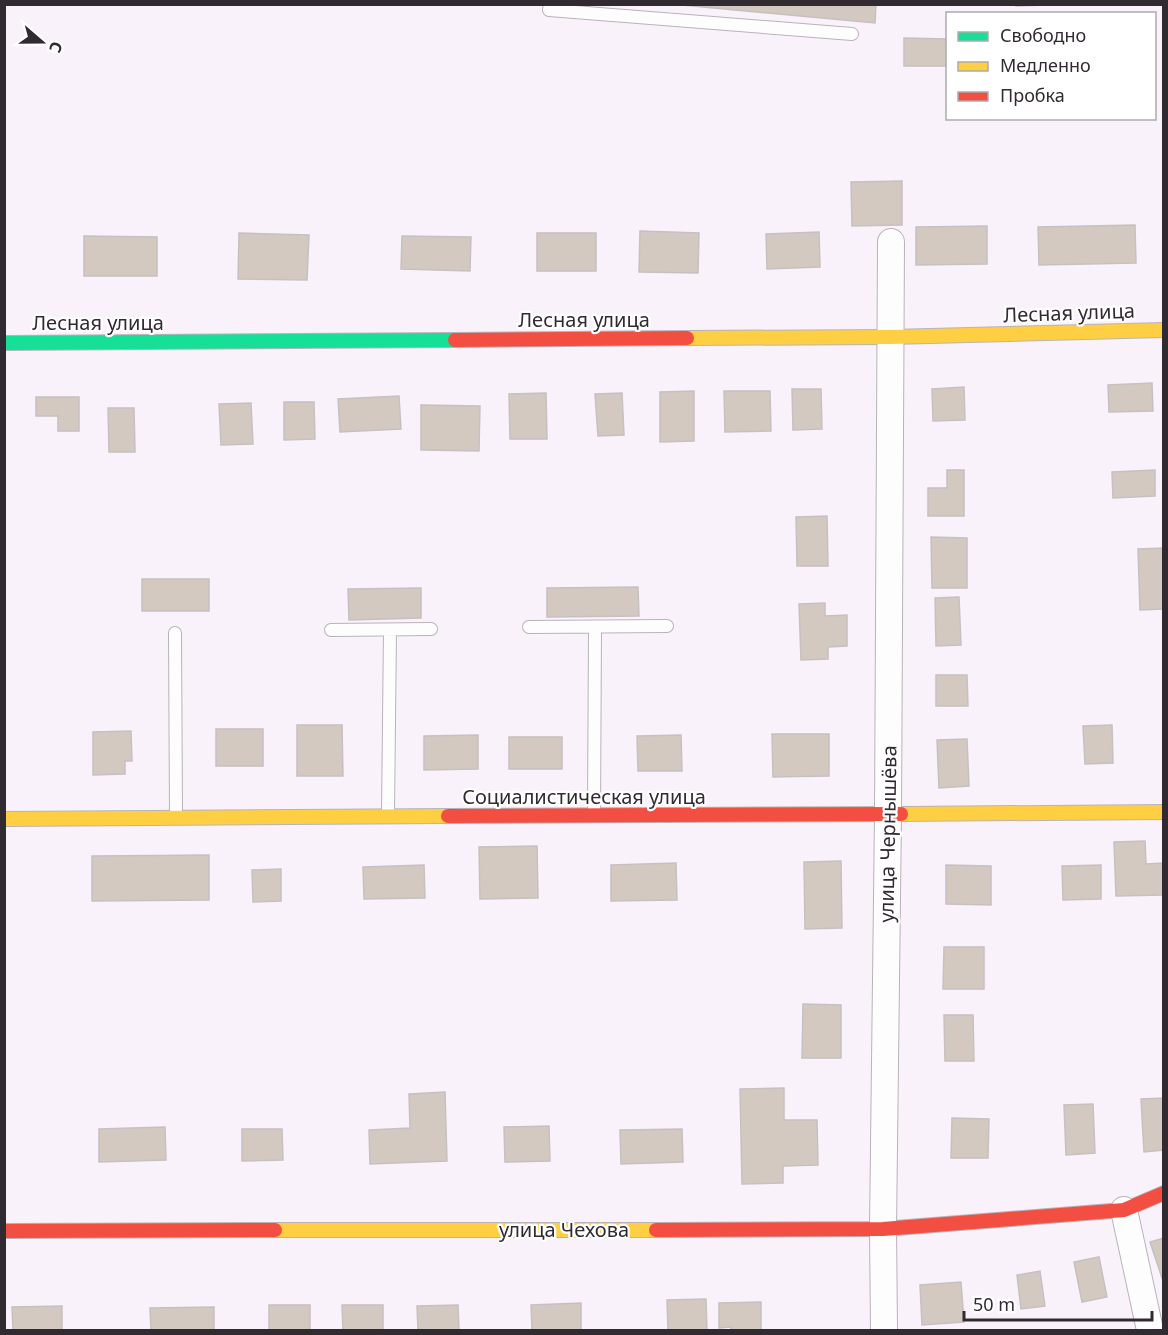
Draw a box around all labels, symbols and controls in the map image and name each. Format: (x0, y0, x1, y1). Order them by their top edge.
north arrow (12, 12, 72, 72)
legend (946, 12, 1156, 120)
text: Свободно (1000, 23, 1086, 47)
text: С (44, 39, 68, 56)
text: Медленно (1000, 53, 1091, 77)
text: Пробка (1000, 83, 1065, 107)
street label: Лесная улица (1003, 297, 1135, 328)
street label: Лесная улица (518, 306, 650, 333)
street label: Лесная улица (32, 309, 164, 336)
street label: улица Чернышёва (872, 745, 903, 923)
street label: Социалистическая улица (462, 783, 706, 810)
street label: улица Чехова (499, 1216, 629, 1243)
scale bar (964, 1284, 1152, 1322)
text: 50 m (973, 1292, 1015, 1316)

